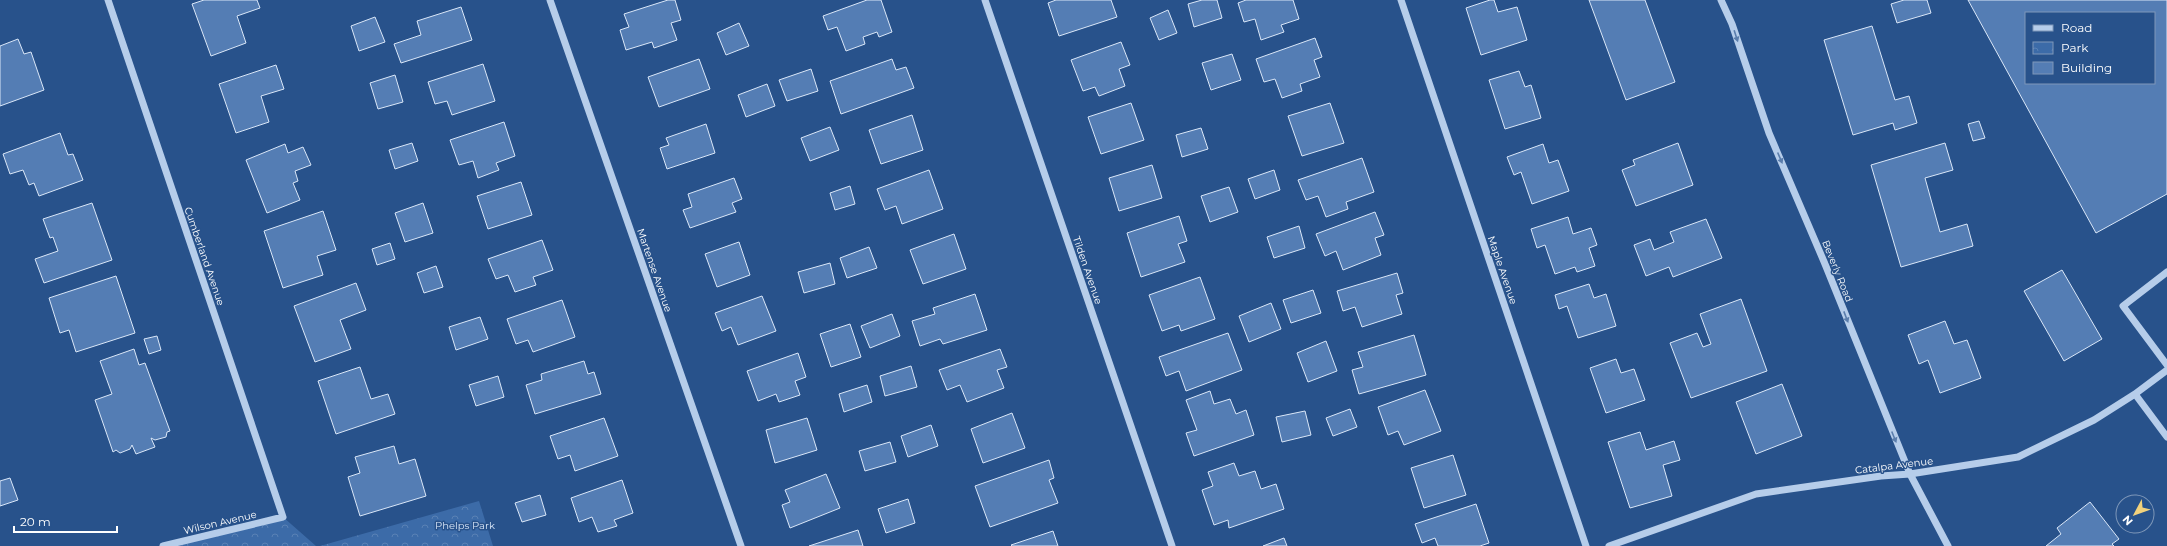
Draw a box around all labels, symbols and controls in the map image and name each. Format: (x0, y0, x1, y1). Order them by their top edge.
legend (2025, 12, 2155, 84)
text: Road (2061, 20, 2092, 35)
one-way arrow (1733, 30, 1739, 42)
text: Park (2061, 40, 2089, 55)
text: Building (2061, 60, 2112, 75)
one-way arrow (1777, 153, 1783, 164)
street label: Cumberland Avenue (182, 205, 228, 307)
street label: Martense Avenue (634, 227, 675, 314)
street label: Tilden Avenue (1070, 234, 1105, 306)
street label: Maple Avenue (1485, 234, 1520, 306)
street label: Beverly Road (1819, 238, 1856, 304)
one-way arrow (1843, 311, 1849, 323)
one-way arrow (1892, 432, 1898, 444)
street label: Catalpa Avenue (1854, 454, 1934, 477)
north arrow (2115, 494, 2155, 534)
scale bar (14, 508, 117, 534)
street label: Wilson Avenue (182, 508, 258, 537)
text: N (2119, 513, 2136, 529)
text: 20 m (20, 514, 51, 529)
park label: Phelps Park (435, 519, 495, 532)

